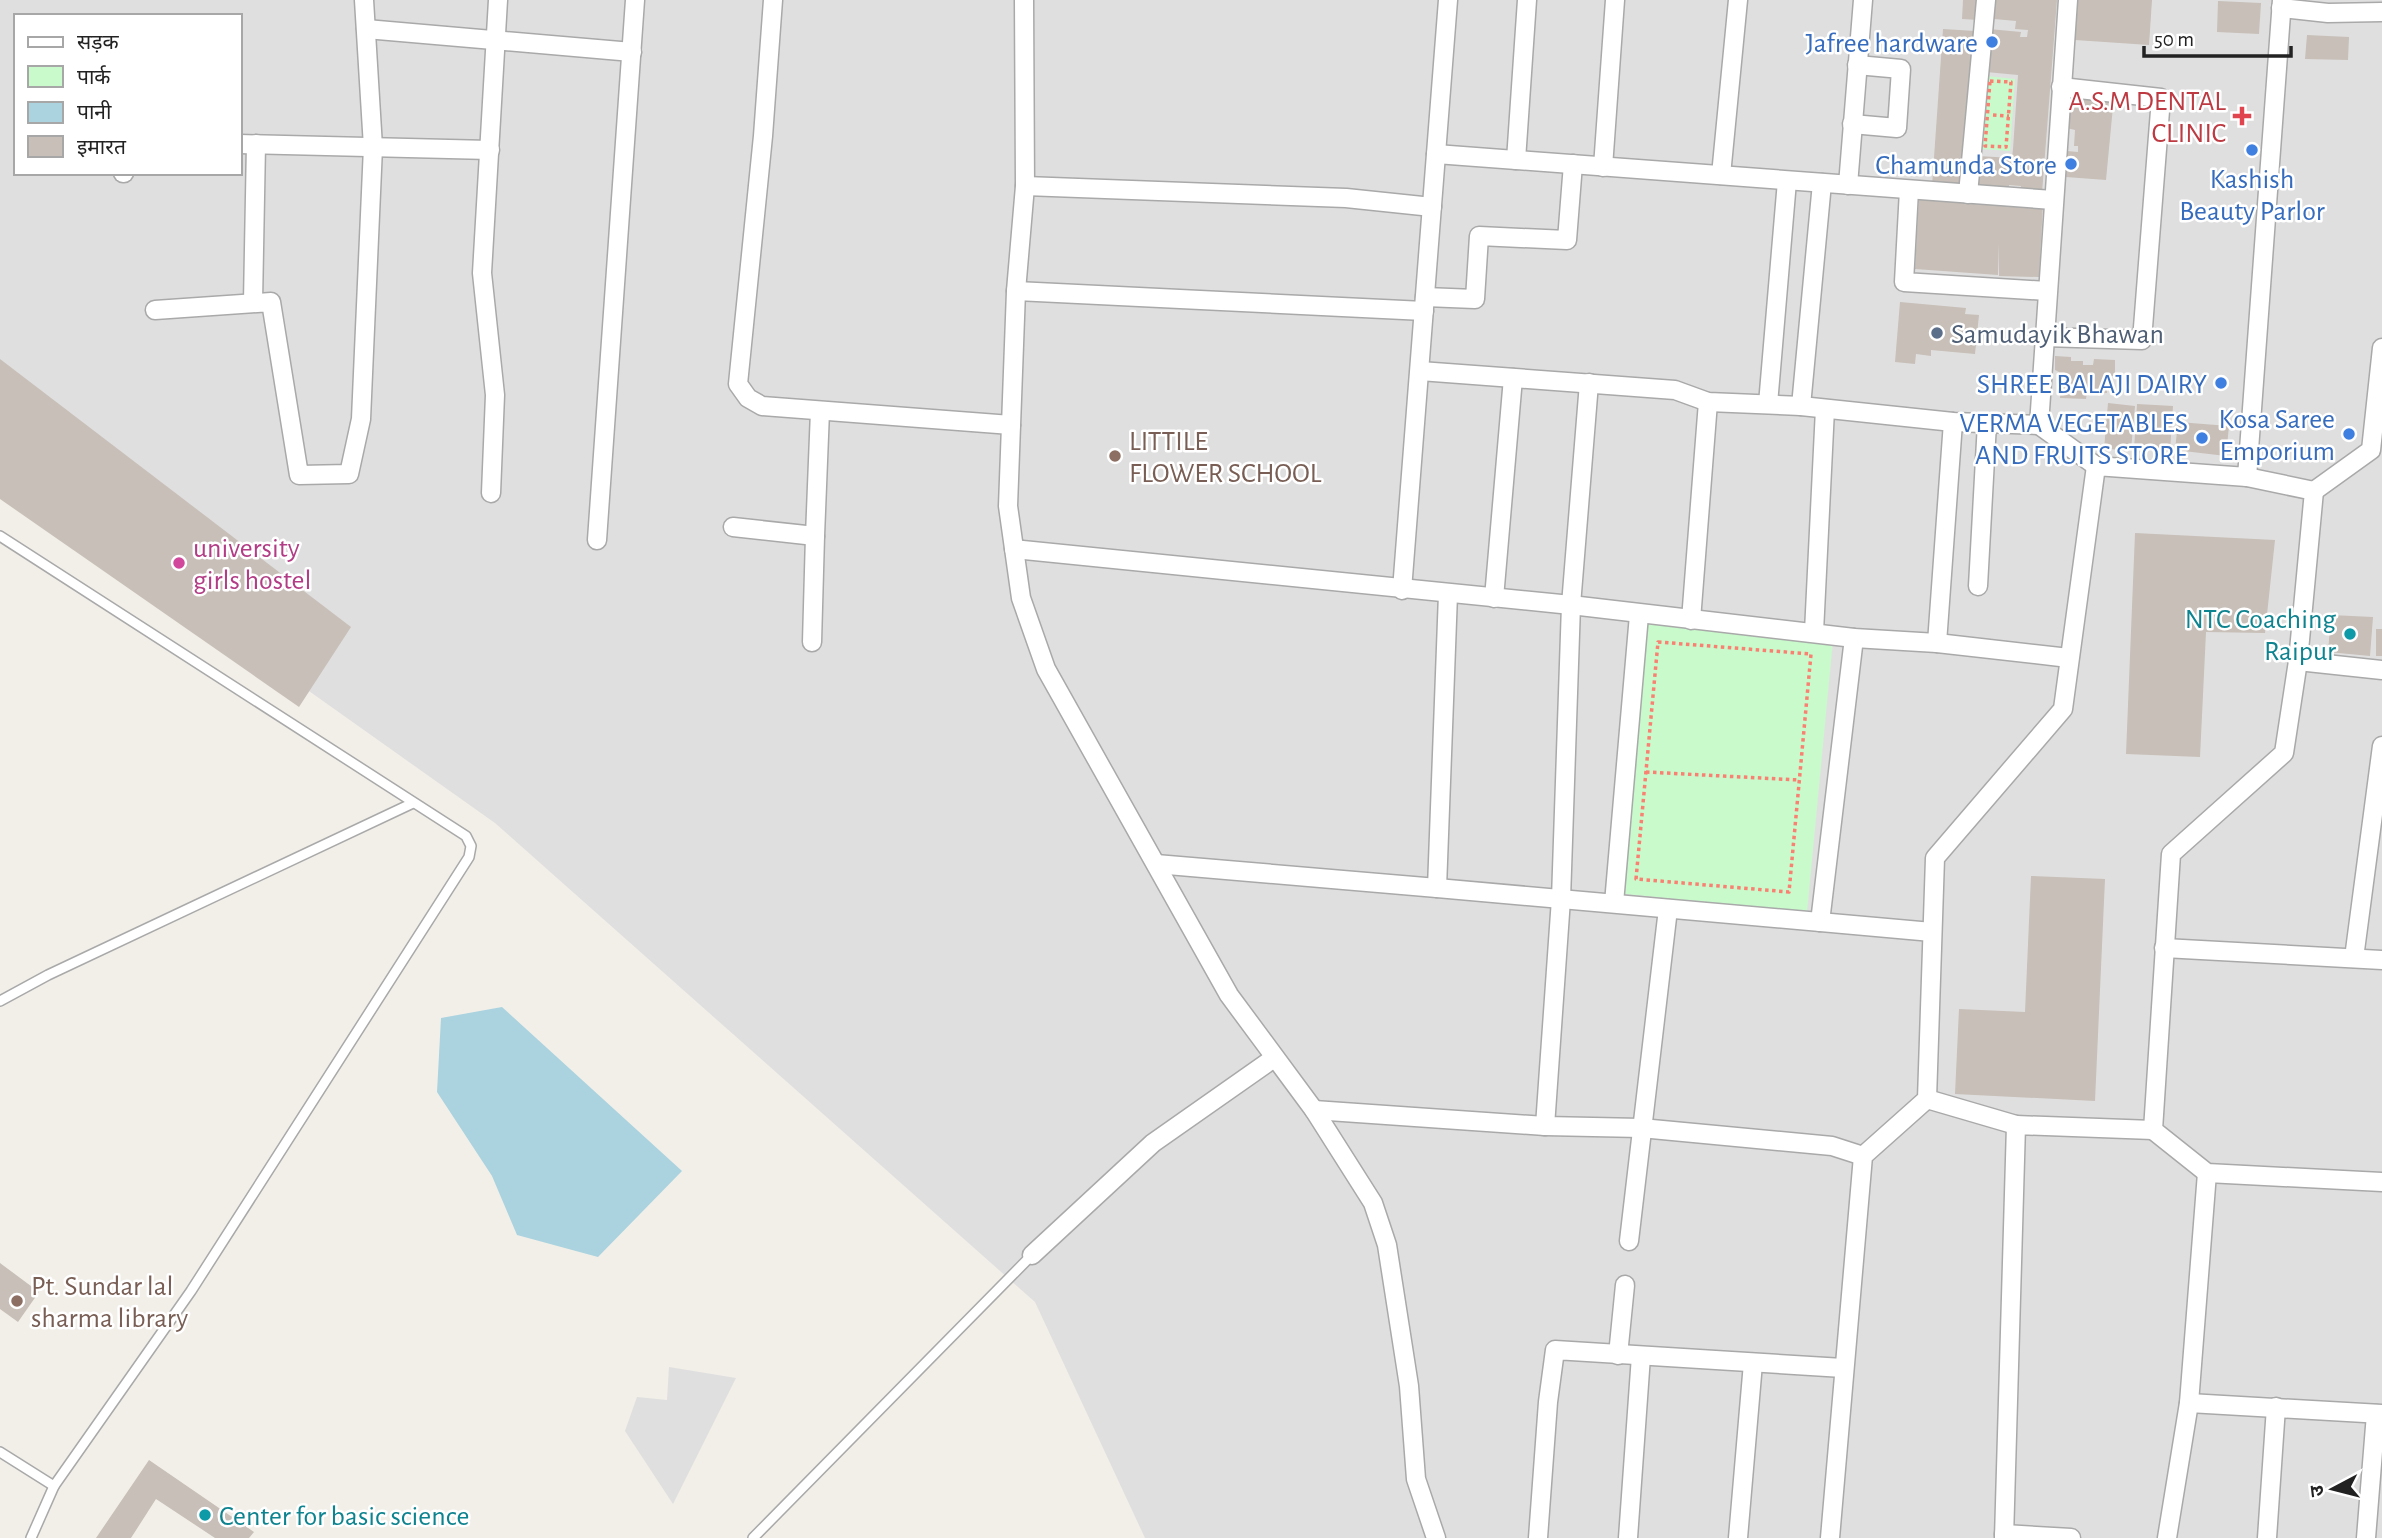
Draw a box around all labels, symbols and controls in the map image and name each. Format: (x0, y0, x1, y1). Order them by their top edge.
legend (14, 14, 242, 175)
scale bar (2144, 14, 2291, 58)
text: 50 m (2154, 29, 2194, 50)
place label: Jafree hardware (1806, 30, 1978, 58)
text: सड़क (77, 32, 119, 53)
marker: Jafree hardware (1984, 34, 2000, 50)
text: पार्क (77, 65, 111, 88)
place label: A.S.M DENTAL CLINIC (2068, 88, 2226, 148)
text: पानी (77, 100, 112, 123)
marker: A.S.M DENTAL CLINIC (2232, 106, 2252, 126)
text: इमारत (77, 137, 127, 158)
marker: Kashish Beauty Parlor (2244, 142, 2260, 158)
place label: Chamunda Store (1875, 152, 2057, 180)
marker: Chamunda Store (2063, 156, 2079, 172)
place label: Kashish Beauty Parlor (2179, 166, 2325, 226)
place label: Samudayik Bhawan (1951, 321, 2164, 349)
marker: Samudayik Bhawan (1929, 325, 1945, 341)
place label: SHREE BALAJI DAIRY (1977, 371, 2207, 399)
marker: SHREE BALAJI DAIRY (2213, 375, 2229, 391)
place label: Kosa Saree Emporium (2219, 406, 2335, 466)
place label: VERMA VEGETABLES AND FRUITS STORE (1959, 410, 2188, 470)
marker: Kosa Saree Emporium (2341, 426, 2357, 442)
place label: LITTILE FLOWER SCHOOL (1129, 428, 1322, 488)
marker: VERMA VEGETABLES AND FRUITS STORE (2194, 430, 2210, 446)
marker: LITTILE FLOWER SCHOOL (1107, 448, 1123, 464)
place label: university girls hostel (193, 535, 311, 595)
marker: university girls hostel (171, 555, 187, 571)
place label: NTC Coaching Raipur (2185, 606, 2336, 666)
marker: NTC Coaching Raipur (2342, 626, 2358, 642)
place label: Pt. Sundar lal sharma library (31, 1273, 188, 1333)
marker: Pt. Sundar lal sharma library (9, 1293, 25, 1309)
north arrow (2298, 1454, 2368, 1524)
text: उ (2307, 1483, 2328, 1498)
place label: Center for basic science (219, 1503, 469, 1531)
marker: Center for basic science (197, 1507, 213, 1523)

